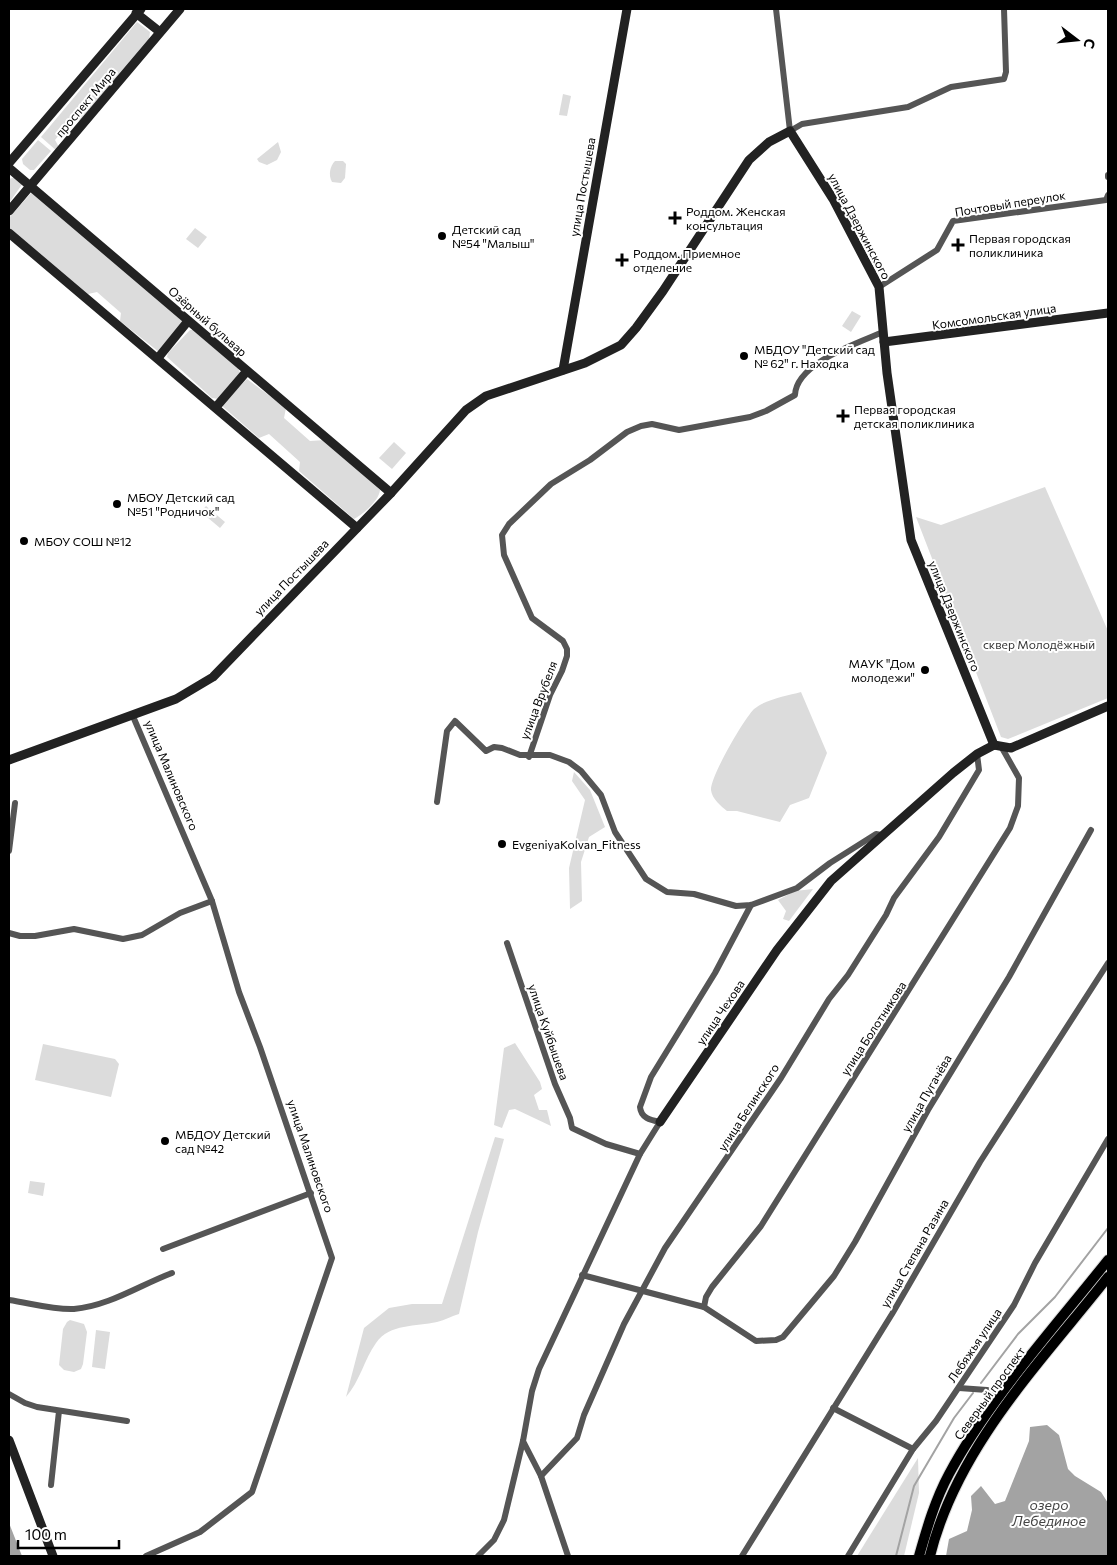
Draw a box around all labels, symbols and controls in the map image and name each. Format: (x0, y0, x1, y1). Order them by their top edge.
north arrow (1052, 15, 1102, 65)
text: С (1080, 37, 1099, 51)
street label: проспект Мира (52, 65, 118, 139)
street label: улица Постышева (566, 136, 598, 238)
street label: улица Дзержинского (826, 171, 894, 281)
street label: Почтовый переулок (954, 187, 1067, 219)
place label: Роддом. Женская консультация (686, 204, 786, 232)
marker: Роддом. Женская консультация (668, 211, 682, 225)
place label: Детский сад №54 "Малыш" (452, 222, 535, 250)
marker: Детский сад №54 "Малыш" (436, 230, 448, 242)
place label: Первая городская поликлиника (969, 231, 1071, 259)
marker: Первая городская поликлиника (951, 238, 965, 252)
place label: Роддом. Приемное отделение (633, 246, 741, 274)
marker: Роддом. Приемное отделение (615, 253, 629, 267)
street label: Озёрный бульвар (166, 283, 250, 359)
street label: Комсомольская улица (931, 300, 1057, 332)
place label: МБДОУ "Детский сад № 62" г. Находка (754, 342, 875, 370)
marker: МБДОУ "Детский сад № 62" г. Находка (738, 350, 750, 362)
place label: Первая городская детская поликлиника (854, 402, 974, 430)
marker: Первая городская детская поликлиника (836, 409, 850, 423)
place label: МБОУ Детский сад №51 "Родничок" (127, 490, 235, 518)
marker: МБОУ Детский сад №51 "Родничок" (111, 498, 123, 510)
place label: МБОУ СОШ №12 (34, 534, 132, 548)
marker: МБОУ СОШ №12 (18, 535, 30, 547)
street label: улица Постышева (251, 536, 331, 618)
street label: улица Дзержинского (926, 559, 984, 673)
park label: сквер Молодёжный (983, 637, 1095, 651)
place label: МАУК "Дом молодежи" (849, 656, 915, 684)
street label: улица Врубеля (517, 659, 559, 741)
marker: МАУК "Дом молодежи" (919, 664, 931, 676)
street label: улица Малиновского (142, 718, 202, 832)
place label: EvgeniyaKolvan_Fitness (512, 837, 641, 851)
marker: EvgeniyaKolvan_Fitness (496, 838, 508, 850)
street label: улица Чехова (693, 977, 747, 1047)
street label: улица Болотникова (837, 978, 909, 1078)
street label: улица Куйбышева (526, 982, 572, 1082)
street label: улица Пугачёва (898, 1052, 954, 1134)
street label: улица Белинского (715, 1061, 781, 1153)
street label: улица Малиновского (285, 1098, 337, 1214)
place label: МБДОУ Детский сад №42 (175, 1127, 271, 1155)
marker: МБДОУ Детский сад №42 (159, 1135, 171, 1147)
street label: улица Степана Разина (877, 1196, 951, 1310)
street label: Лебяжья улица (944, 1305, 1004, 1385)
street label: Северный проспект (951, 1344, 1028, 1442)
water label: озеро Лебединое (1011, 1496, 1086, 1529)
scale bar (18, 1518, 119, 1550)
text: 100 m (25, 1525, 67, 1543)

